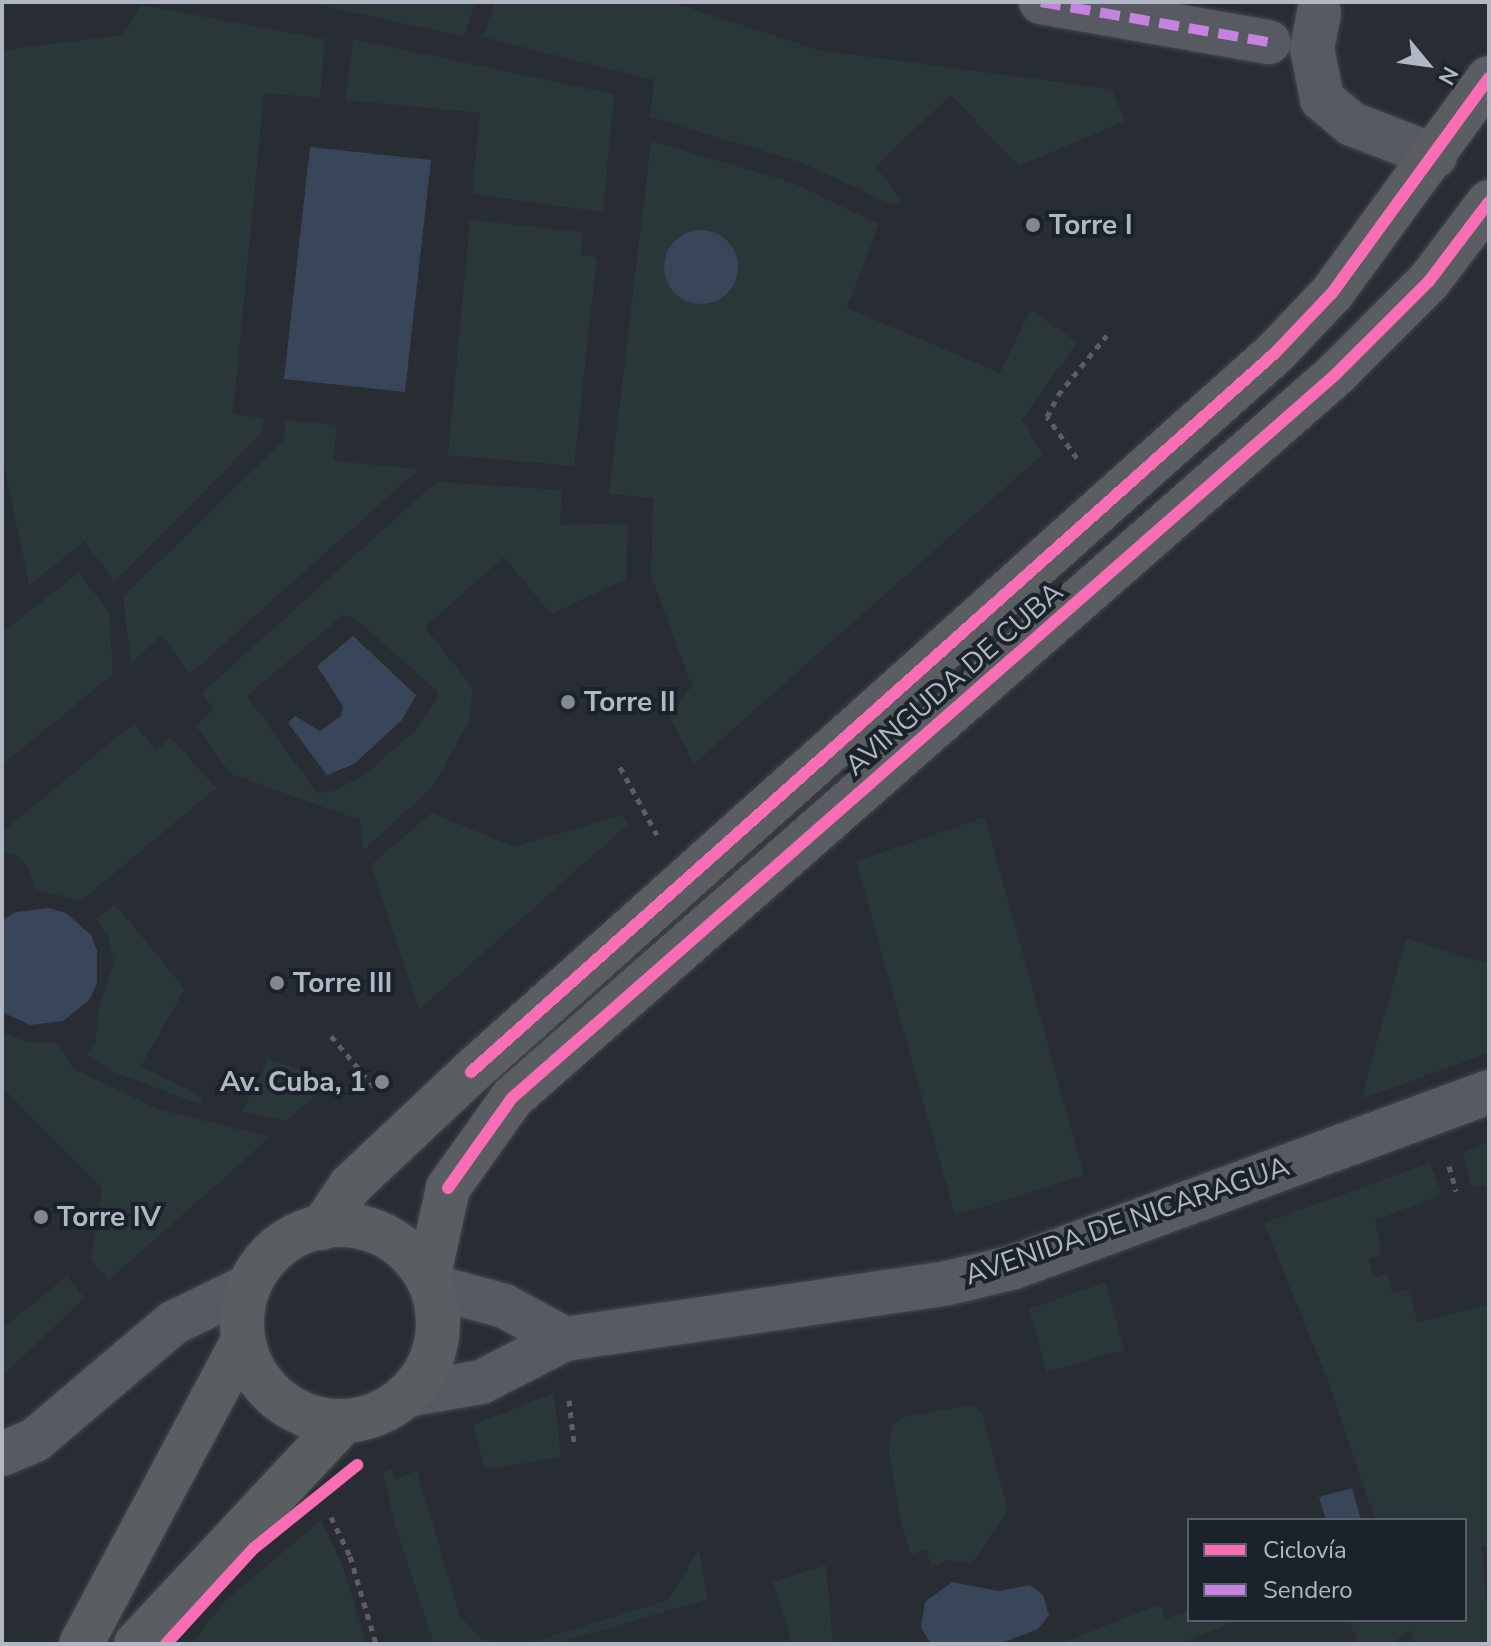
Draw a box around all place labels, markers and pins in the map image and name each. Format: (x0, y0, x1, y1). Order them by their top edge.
place label: Torre I (1049, 208, 1133, 242)
marker: Torre I (1024, 216, 1042, 234)
place label: Torre II (584, 685, 676, 719)
marker: Torre II (559, 693, 577, 711)
place label: Torre III (293, 966, 392, 1000)
marker: Torre III (268, 974, 286, 992)
place label: Av. Cuba, 1 (220, 1065, 366, 1099)
marker: Av. Cuba, 1 (373, 1073, 391, 1091)
place label: Torre IV (57, 1200, 161, 1234)
marker: Torre IV (32, 1208, 50, 1226)

